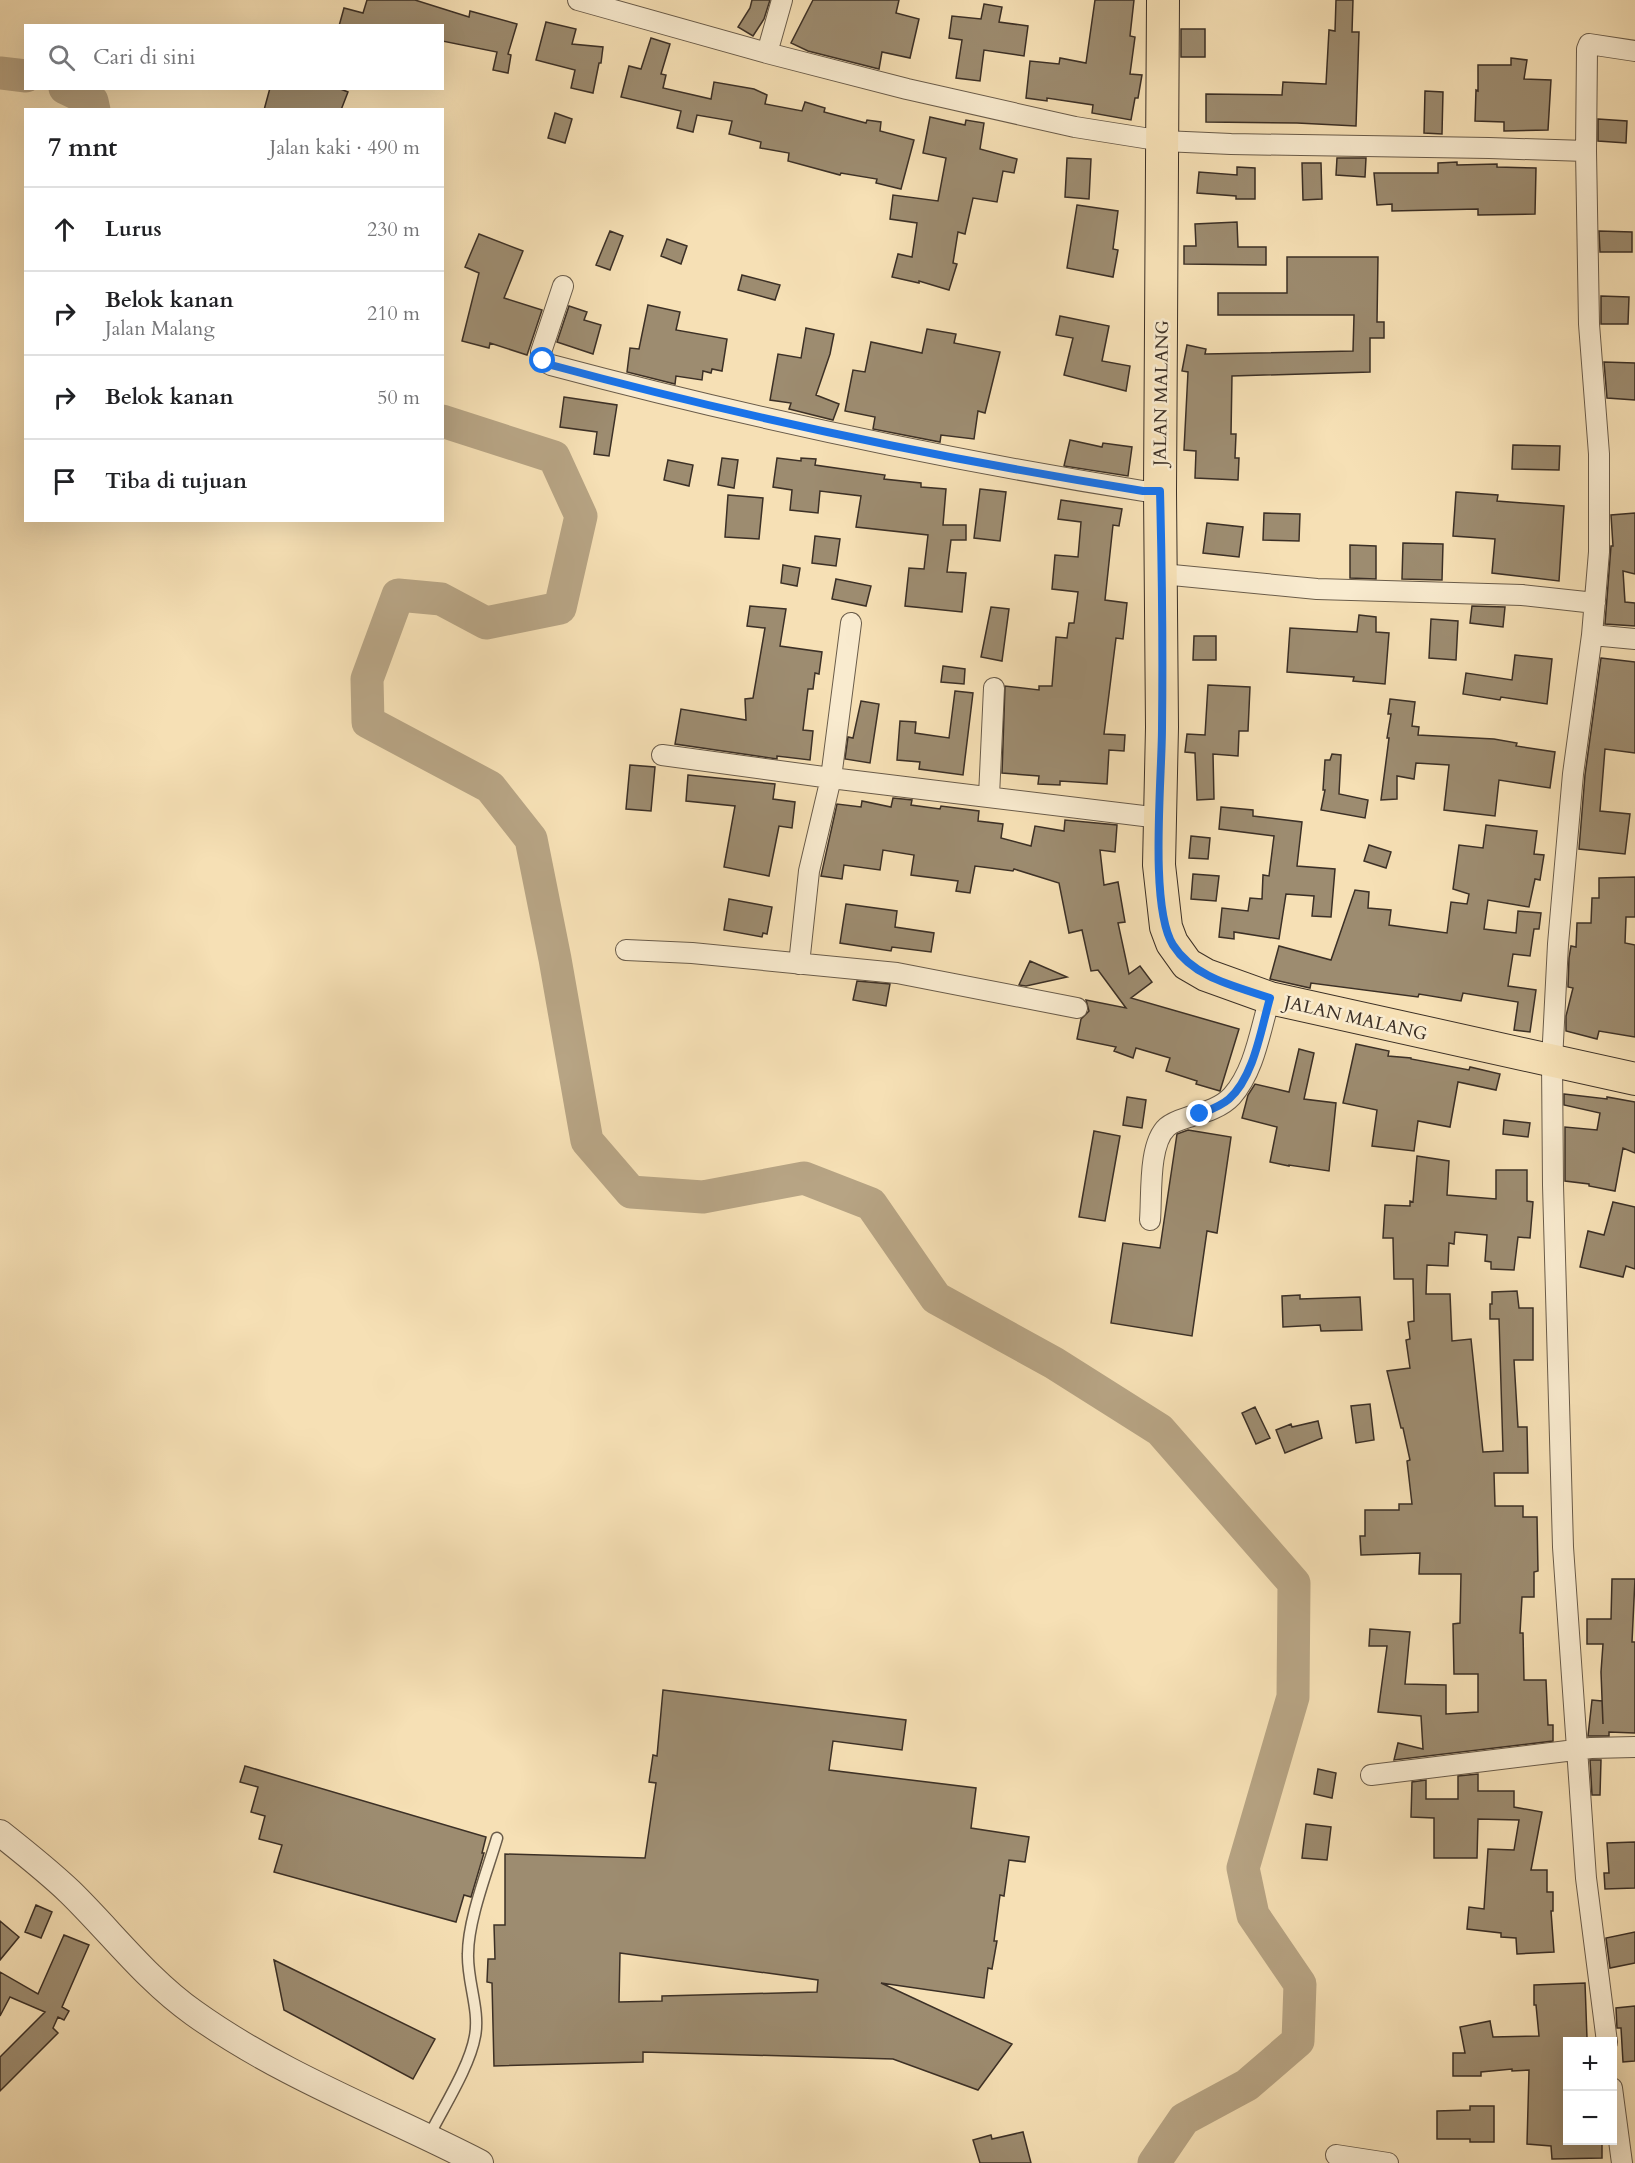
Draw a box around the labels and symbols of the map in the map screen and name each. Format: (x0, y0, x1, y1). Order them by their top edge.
street label: JALAN MALANG (1148, 320, 1175, 469)
route start (529, 347, 555, 373)
street label: JALAN MALANG (1279, 989, 1430, 1047)
route end (1186, 1100, 1212, 1126)

